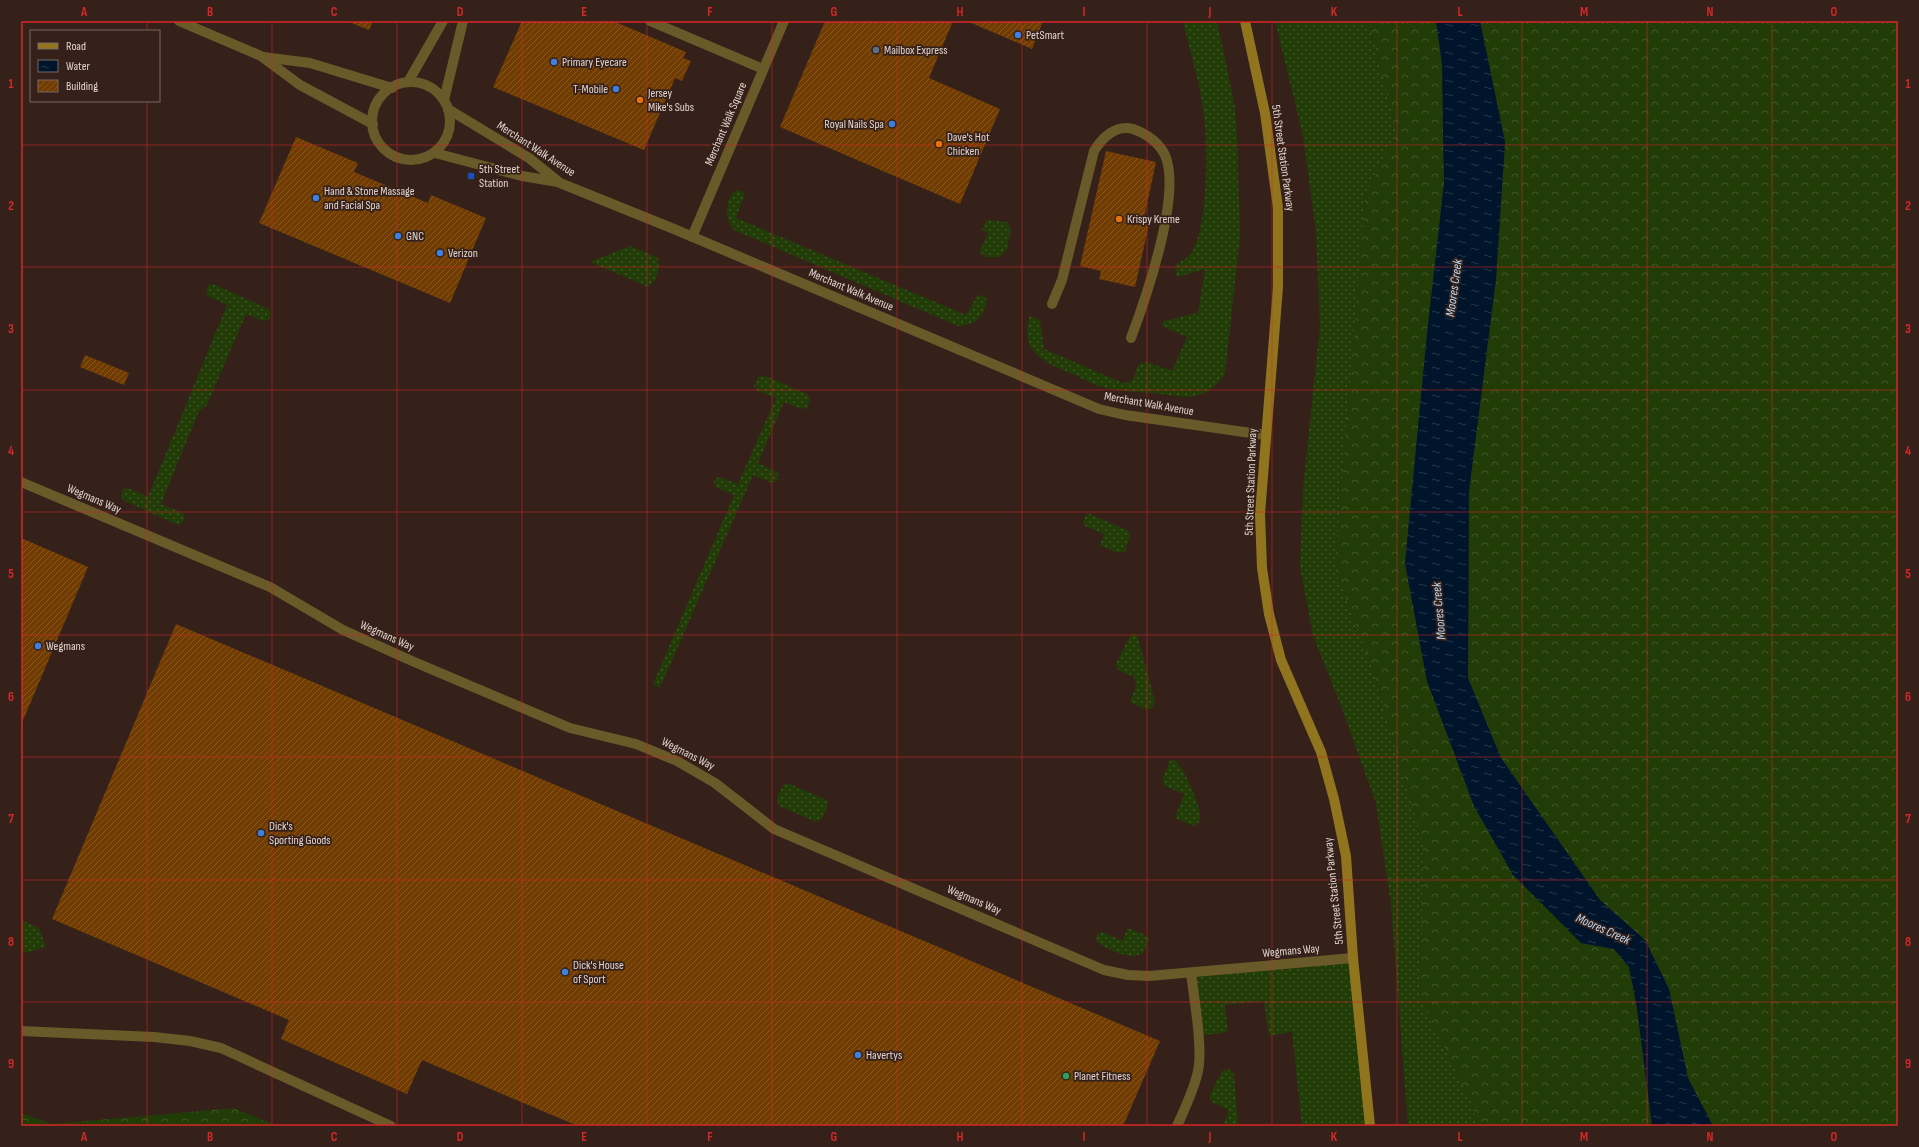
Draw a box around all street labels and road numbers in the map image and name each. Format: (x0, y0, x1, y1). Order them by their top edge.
street label: Merchant Walk Square (702, 80, 750, 168)
street label: 5th Street Station Parkway (1268, 104, 1298, 213)
street label: Merchant Walk Avenue (494, 118, 578, 180)
street label: Merchant Walk Avenue (806, 265, 896, 315)
street label: Merchant Walk Avenue (1103, 389, 1195, 419)
street label: 5th Street Station Parkway (1242, 428, 1260, 536)
street label: Wegmans Way (65, 481, 124, 517)
street label: Wegmans Way (358, 617, 417, 655)
street label: Wegmans Way (659, 734, 717, 774)
street label: 5th Street Station Parkway (1321, 836, 1347, 945)
street label: Wegmans Way (945, 882, 1004, 918)
street label: Wegmans Way (1262, 941, 1321, 961)

